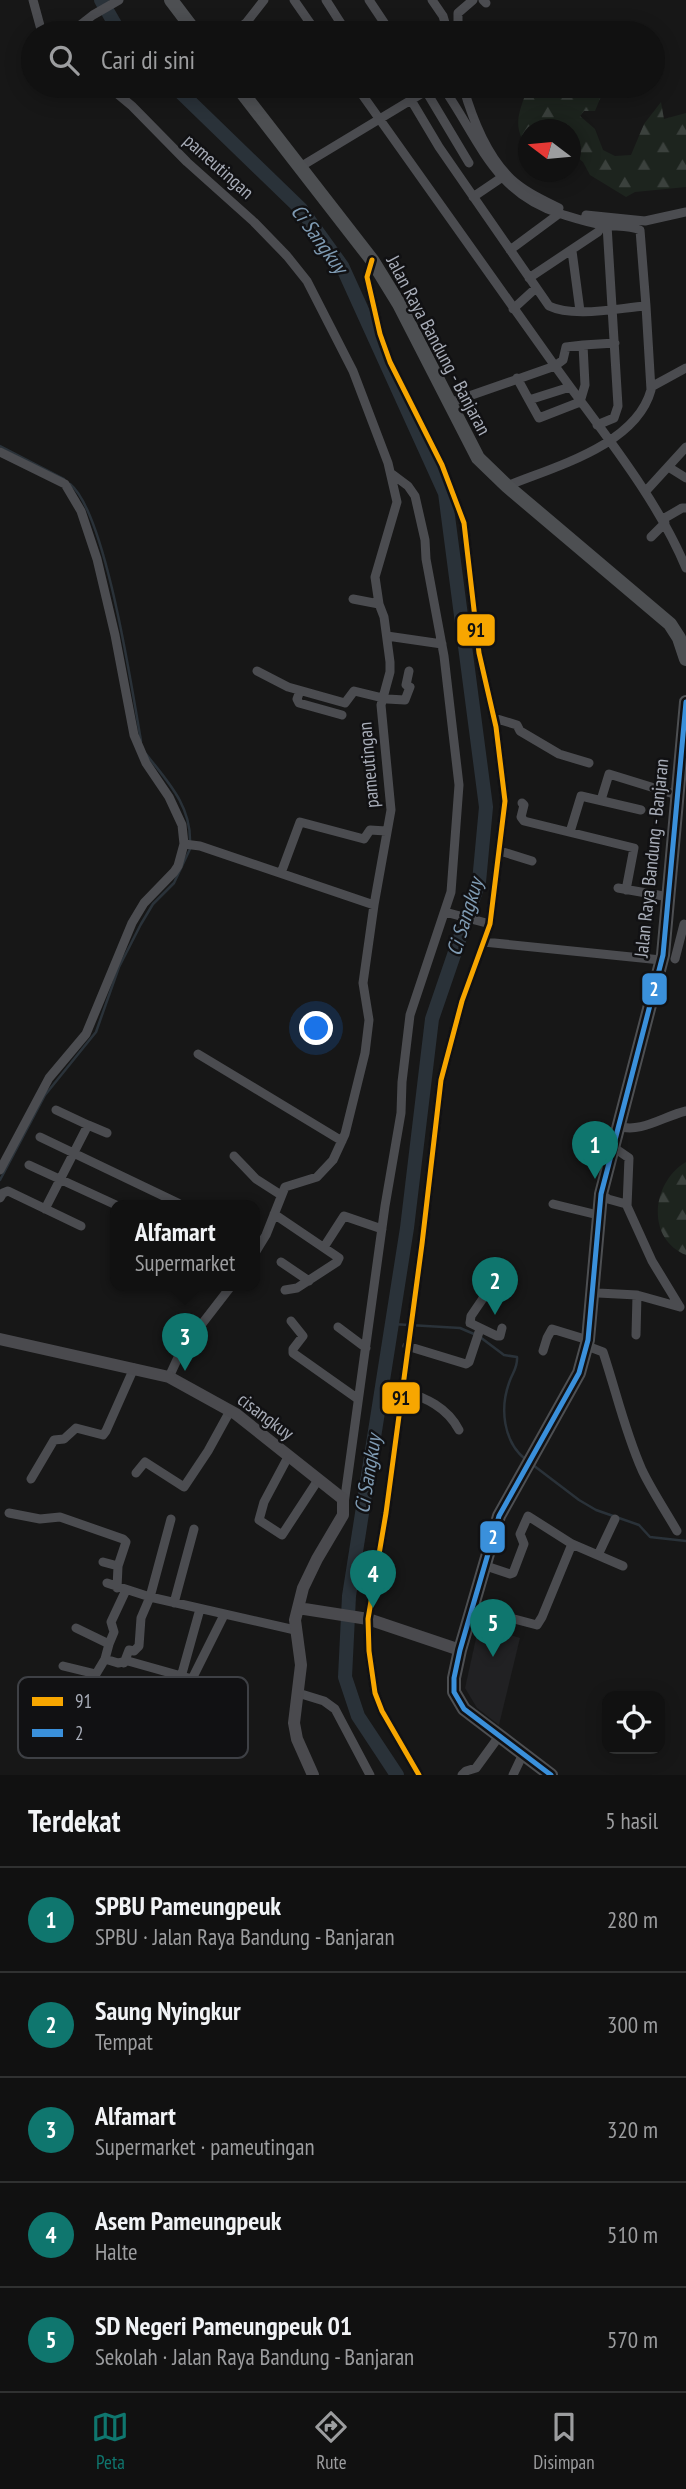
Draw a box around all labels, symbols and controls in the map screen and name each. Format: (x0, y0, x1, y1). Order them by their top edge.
search box (21, 21, 665, 98)
icon: search (45, 41, 83, 79)
text: Cari di sini (101, 43, 195, 76)
north arrow (518, 119, 581, 182)
street label: pameutingan (179, 128, 259, 204)
water label: Ci Sangkuy (285, 199, 356, 281)
street label: Jalan Raya Bandung - Banjaran (381, 250, 497, 439)
line badge: 91 (456, 613, 496, 647)
text: 91 (467, 618, 485, 642)
street label: pameutingan (352, 721, 384, 809)
street label: Jalan Raya Bandung - Banjaran (629, 757, 673, 960)
water label: Ci Sangkuy (440, 872, 490, 959)
line badge: 2 (641, 972, 668, 1006)
text: 2 (649, 977, 659, 1001)
your location (299, 1011, 333, 1045)
pin: 1 (572, 1121, 618, 1179)
popup (110, 1200, 260, 1291)
text: Alfamart (135, 1215, 216, 1248)
text: Supermarket (135, 1248, 235, 1277)
pin: 2 (472, 1257, 518, 1315)
pin: 3 (162, 1313, 208, 1371)
line badge: 91 (381, 1381, 421, 1415)
text: 91 (392, 1386, 410, 1410)
street label: cisangkuy (233, 1387, 300, 1445)
water label: Ci Sangkuy (348, 1430, 388, 1515)
line badge: 2 (479, 1520, 506, 1554)
text: 2 (488, 1525, 498, 1549)
pin: 4 (350, 1550, 396, 1608)
pin: 5 (470, 1599, 516, 1657)
legend (18, 1677, 248, 1758)
text: 91 (75, 1689, 92, 1713)
map controls (602, 1691, 665, 1754)
button: locate (602, 1691, 665, 1754)
text: 2 (75, 1721, 84, 1745)
text: Terdekat (28, 1801, 120, 1840)
text: 5 hasil (605, 1806, 658, 1835)
text: SPBU Pameungpeuk (95, 1889, 281, 1922)
text: 1 (46, 1905, 57, 1934)
text: 280 m (607, 1905, 658, 1934)
text: SPBU · Jalan Raya Bandung - Banjaran (95, 1922, 395, 1951)
text: Saung Nyingkur (95, 1994, 241, 2027)
text: 2 (46, 2010, 57, 2039)
text: 300 m (607, 2010, 658, 2039)
text: Tempat (95, 2027, 153, 2056)
text: Alfamart (95, 2099, 176, 2132)
text: 3 (46, 2115, 57, 2144)
text: 320 m (607, 2115, 658, 2144)
text: Supermarket · pameutingan (95, 2132, 315, 2161)
text: Asem Pameungpeuk (95, 2204, 282, 2237)
text: 4 (46, 2220, 57, 2249)
text: 510 m (607, 2220, 658, 2249)
text: Halte (95, 2237, 138, 2266)
text: SD Negeri Pameungpeuk 01 (95, 2309, 352, 2342)
text: 5 (46, 2325, 57, 2354)
text: 570 m (607, 2325, 658, 2354)
text: Sekolah · Jalan Raya Bandung - Banjaran (95, 2342, 414, 2371)
tab: Peta (91, 2408, 129, 2474)
tab: Rute (312, 2408, 350, 2474)
tab: Disimpan (533, 2408, 595, 2474)

